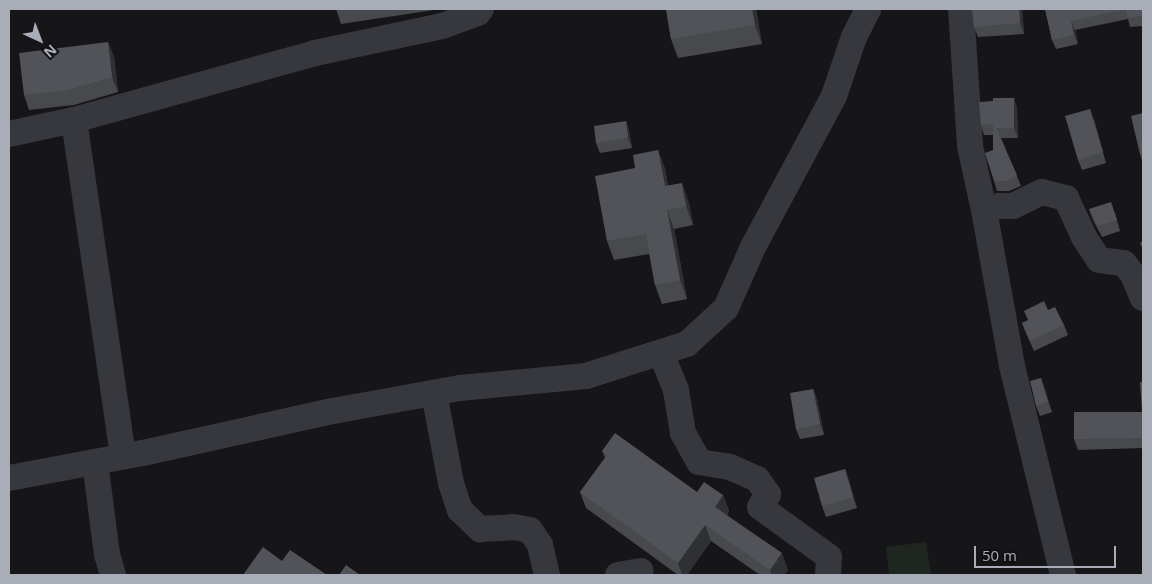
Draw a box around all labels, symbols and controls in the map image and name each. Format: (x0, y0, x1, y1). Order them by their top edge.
north arrow (15, 15, 65, 65)
text: N (40, 40, 61, 62)
scale bar (977, 536, 1120, 568)
text: 50 m (982, 545, 1017, 565)

